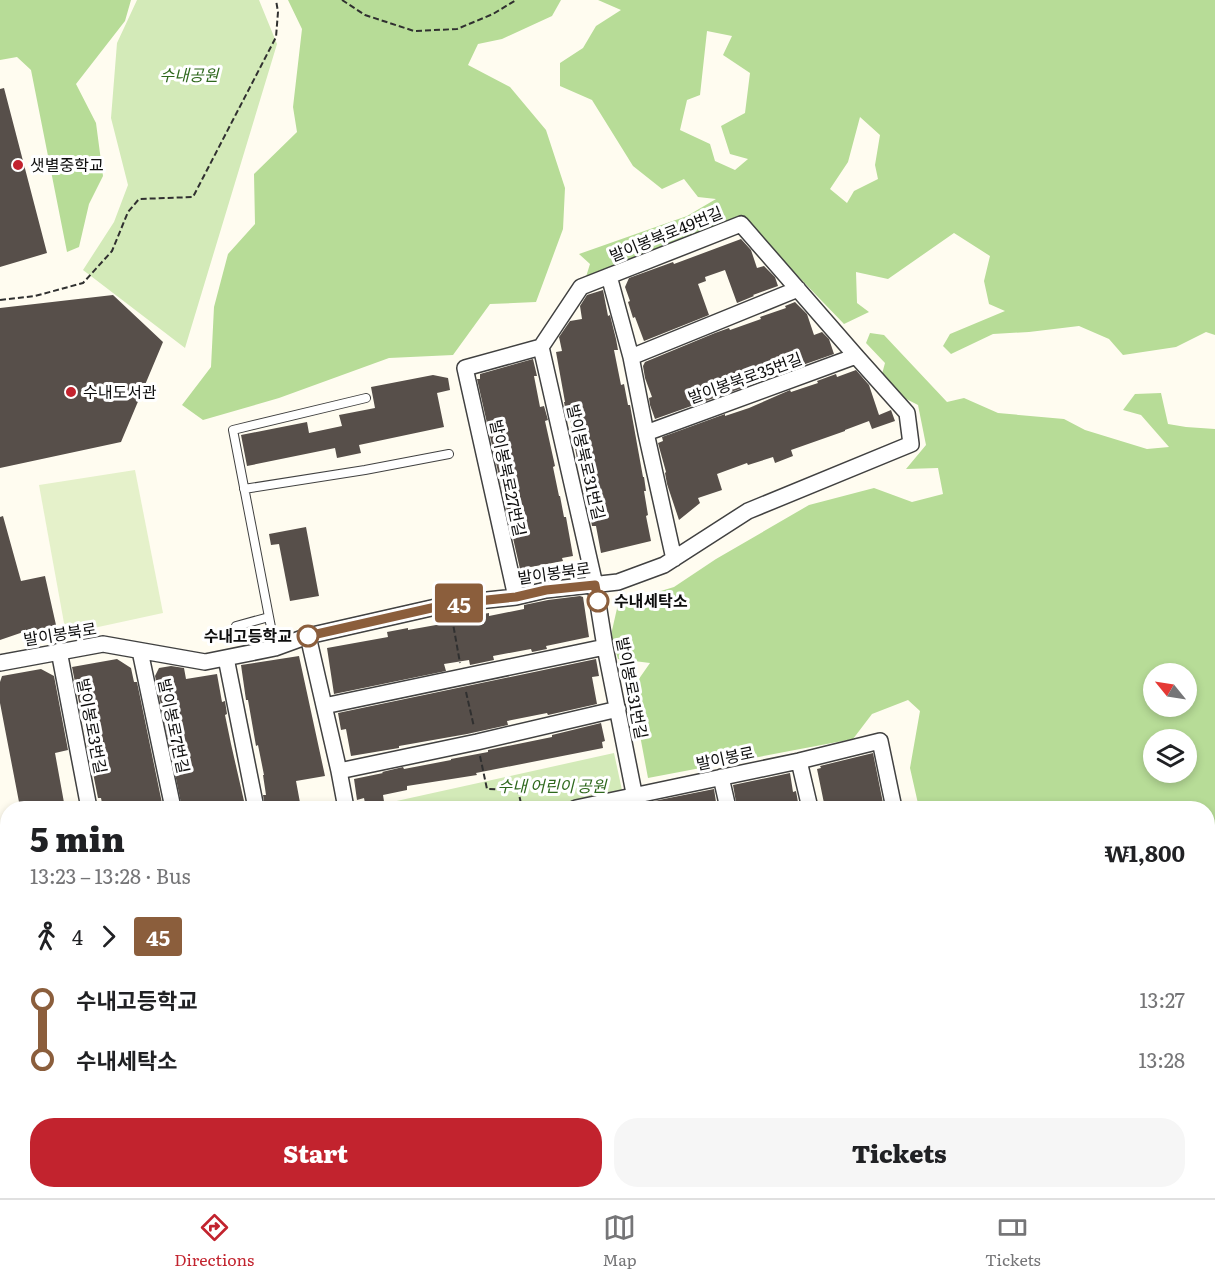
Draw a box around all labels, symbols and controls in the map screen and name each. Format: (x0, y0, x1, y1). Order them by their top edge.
park label: 수내공원 (160, 62, 220, 86)
place label: 샛별중학교 (30, 152, 104, 176)
marker: 샛별중학교 (11, 158, 25, 172)
street label: 발이봉북로49번길 (605, 199, 726, 267)
street label: 발이봉북로35번길 (684, 345, 805, 409)
place label: 수내도서관 (83, 379, 157, 403)
marker: 수내도서관 (64, 385, 78, 399)
street label: 발이봉북로31번길 (562, 401, 612, 522)
street label: 발이봉북로27번길 (485, 417, 533, 539)
street label: 발이봉북로 (516, 555, 592, 589)
line badge: 45 (432, 584, 486, 622)
text: 45 (447, 588, 471, 619)
place label: 수내세탁소 (614, 588, 688, 612)
marker: 수내세탁소 (587, 590, 609, 612)
street label: 발이봉북로 (22, 615, 98, 651)
place label: 수내고등학교 (204, 623, 292, 647)
marker: 수내고등학교 (297, 625, 319, 647)
street label: 발이봉로31번길 (611, 635, 655, 741)
north arrow (1143, 663, 1197, 717)
map controls (1143, 663, 1197, 783)
street label: 발이봉로3번길 (72, 676, 114, 776)
street label: 발이봉로7번길 (153, 676, 197, 775)
button: layers (1143, 729, 1197, 783)
street label: 발이봉로 (693, 739, 756, 775)
park label: 수내 어린이 공원 (497, 773, 608, 797)
text: 5 min (30, 813, 125, 862)
text: ₩1,800 (1104, 836, 1185, 869)
text: 13:23 – 13:28 · Bus (30, 860, 191, 890)
icon: walk (30, 920, 63, 953)
icon: forward (92, 920, 125, 953)
text: 4 (72, 921, 83, 951)
text: 45 (146, 921, 170, 952)
text: 수내고등학교 (76, 983, 197, 1016)
text: 13:27 (1139, 984, 1185, 1014)
text: 수내세탁소 (76, 1043, 177, 1076)
text: 13:28 (1138, 1044, 1185, 1074)
button: Start (30, 1118, 602, 1187)
button: Tickets (614, 1118, 1185, 1187)
tab: Directions (174, 1211, 254, 1271)
tab: Map (603, 1211, 637, 1271)
tab: Tickets (985, 1211, 1041, 1271)

